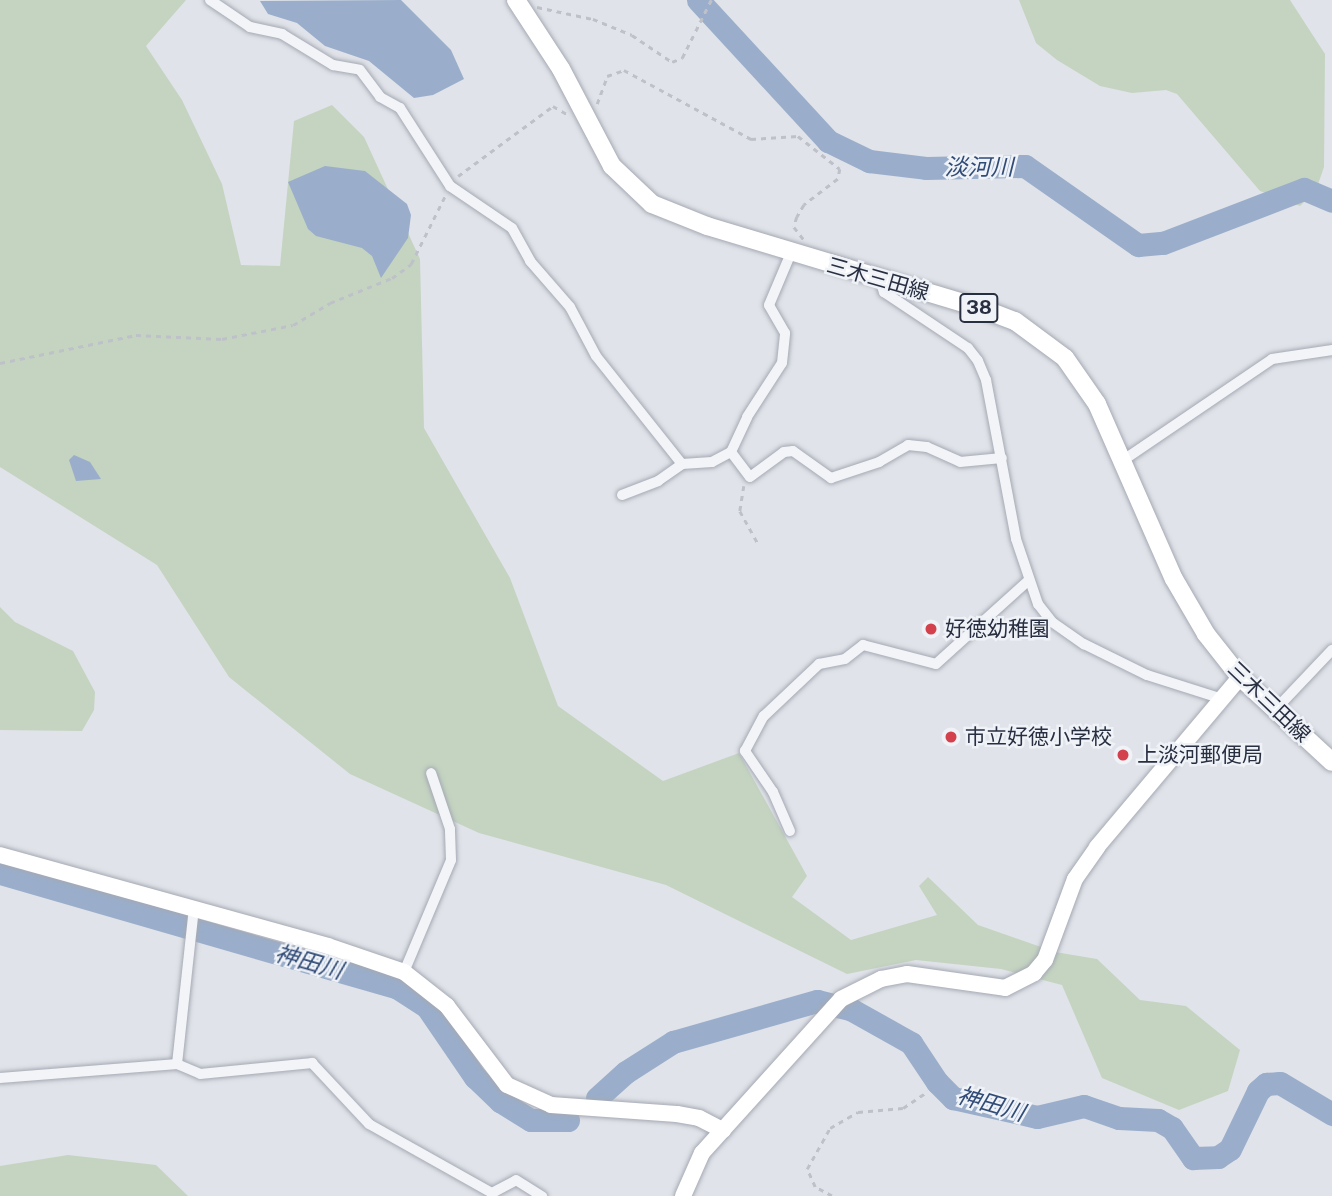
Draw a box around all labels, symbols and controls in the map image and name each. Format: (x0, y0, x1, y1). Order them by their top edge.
water label: 淡河川 (945, 153, 1013, 181)
street label: 三木三田線 (824, 252, 932, 306)
road number: 38 (958, 292, 1000, 324)
place label: 好徳幼稚園 (945, 616, 1050, 642)
marker: 好徳幼稚園 (923, 621, 939, 637)
street label: 三木三田線 (1222, 656, 1316, 748)
place label: 市立好徳小学校 (965, 724, 1112, 750)
marker: 市立好徳小学校 (943, 729, 959, 745)
place label: 上淡河郵便局 (1137, 742, 1263, 768)
marker: 上淡河郵便局 (1115, 747, 1131, 763)
water label: 神田川 (272, 939, 346, 985)
water label: 神田川 (954, 1081, 1028, 1127)

